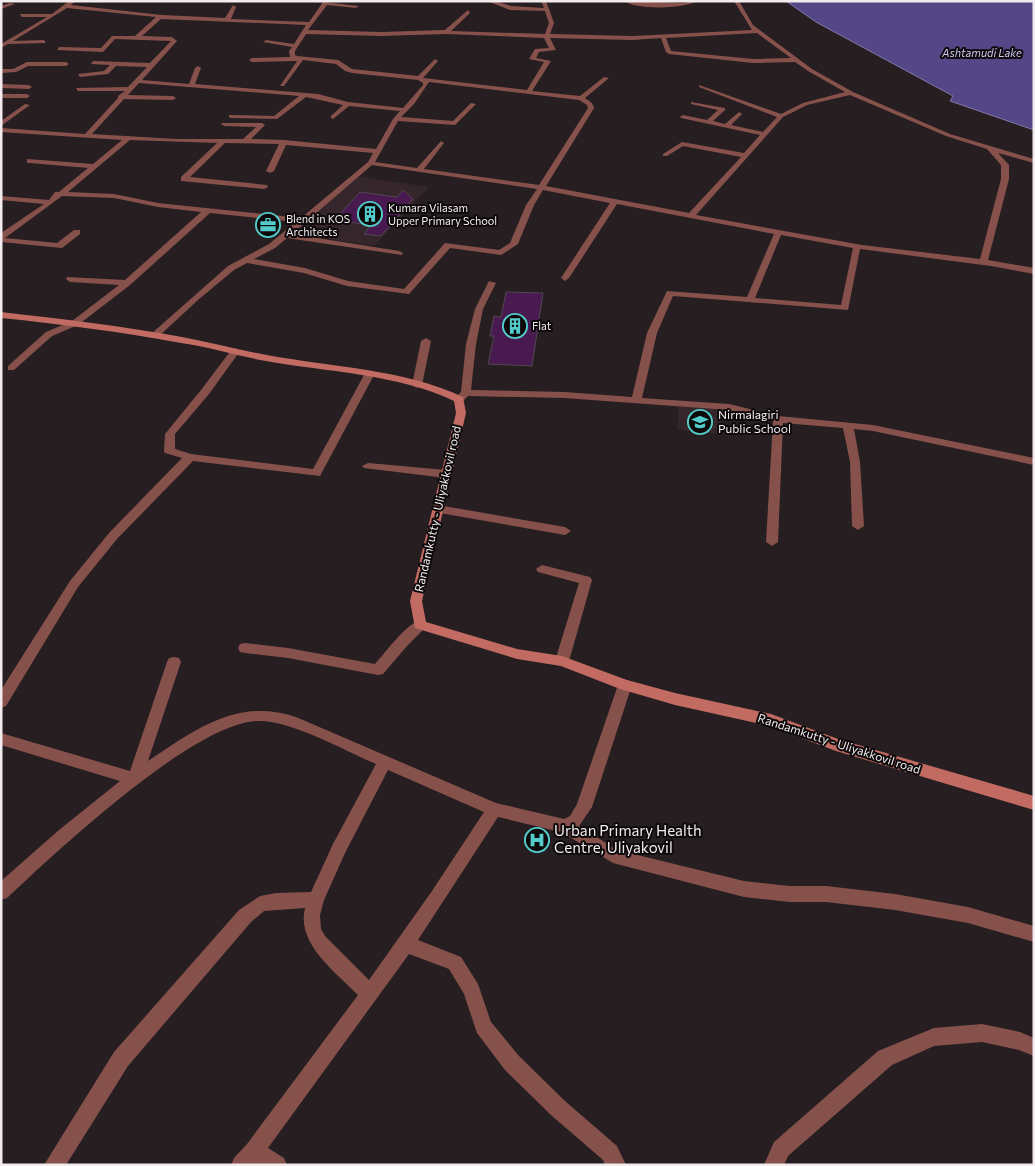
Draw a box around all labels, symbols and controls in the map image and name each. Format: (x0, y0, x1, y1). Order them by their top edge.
water label: Ashtamudi Lake (941, 46, 1022, 59)
building icon: Kumara Vilasam Upper Primary School (357, 201, 383, 227)
place label: Kumara Vilasam Upper Primary School (388, 201, 497, 227)
office icon: Blend in KOS Architects (255, 212, 281, 238)
place label: Blend in KOS Architects (286, 212, 350, 238)
building icon: Flat (502, 313, 528, 339)
place label: Flat (532, 319, 552, 332)
place label: Nirmalagiri Public School (718, 407, 791, 435)
school or university icon: Nirmalagiri Public School (687, 409, 713, 435)
street label: Randamkutty - Uliyakkovil road (411, 424, 463, 593)
street label: Randamkutty - Uliyakkovil road (756, 710, 923, 776)
place label: Urban Primary Health Centre, Uliyakovil (554, 821, 702, 856)
hospital icon: Urban Primary Health Centre, Uliyakovil (524, 827, 550, 853)

